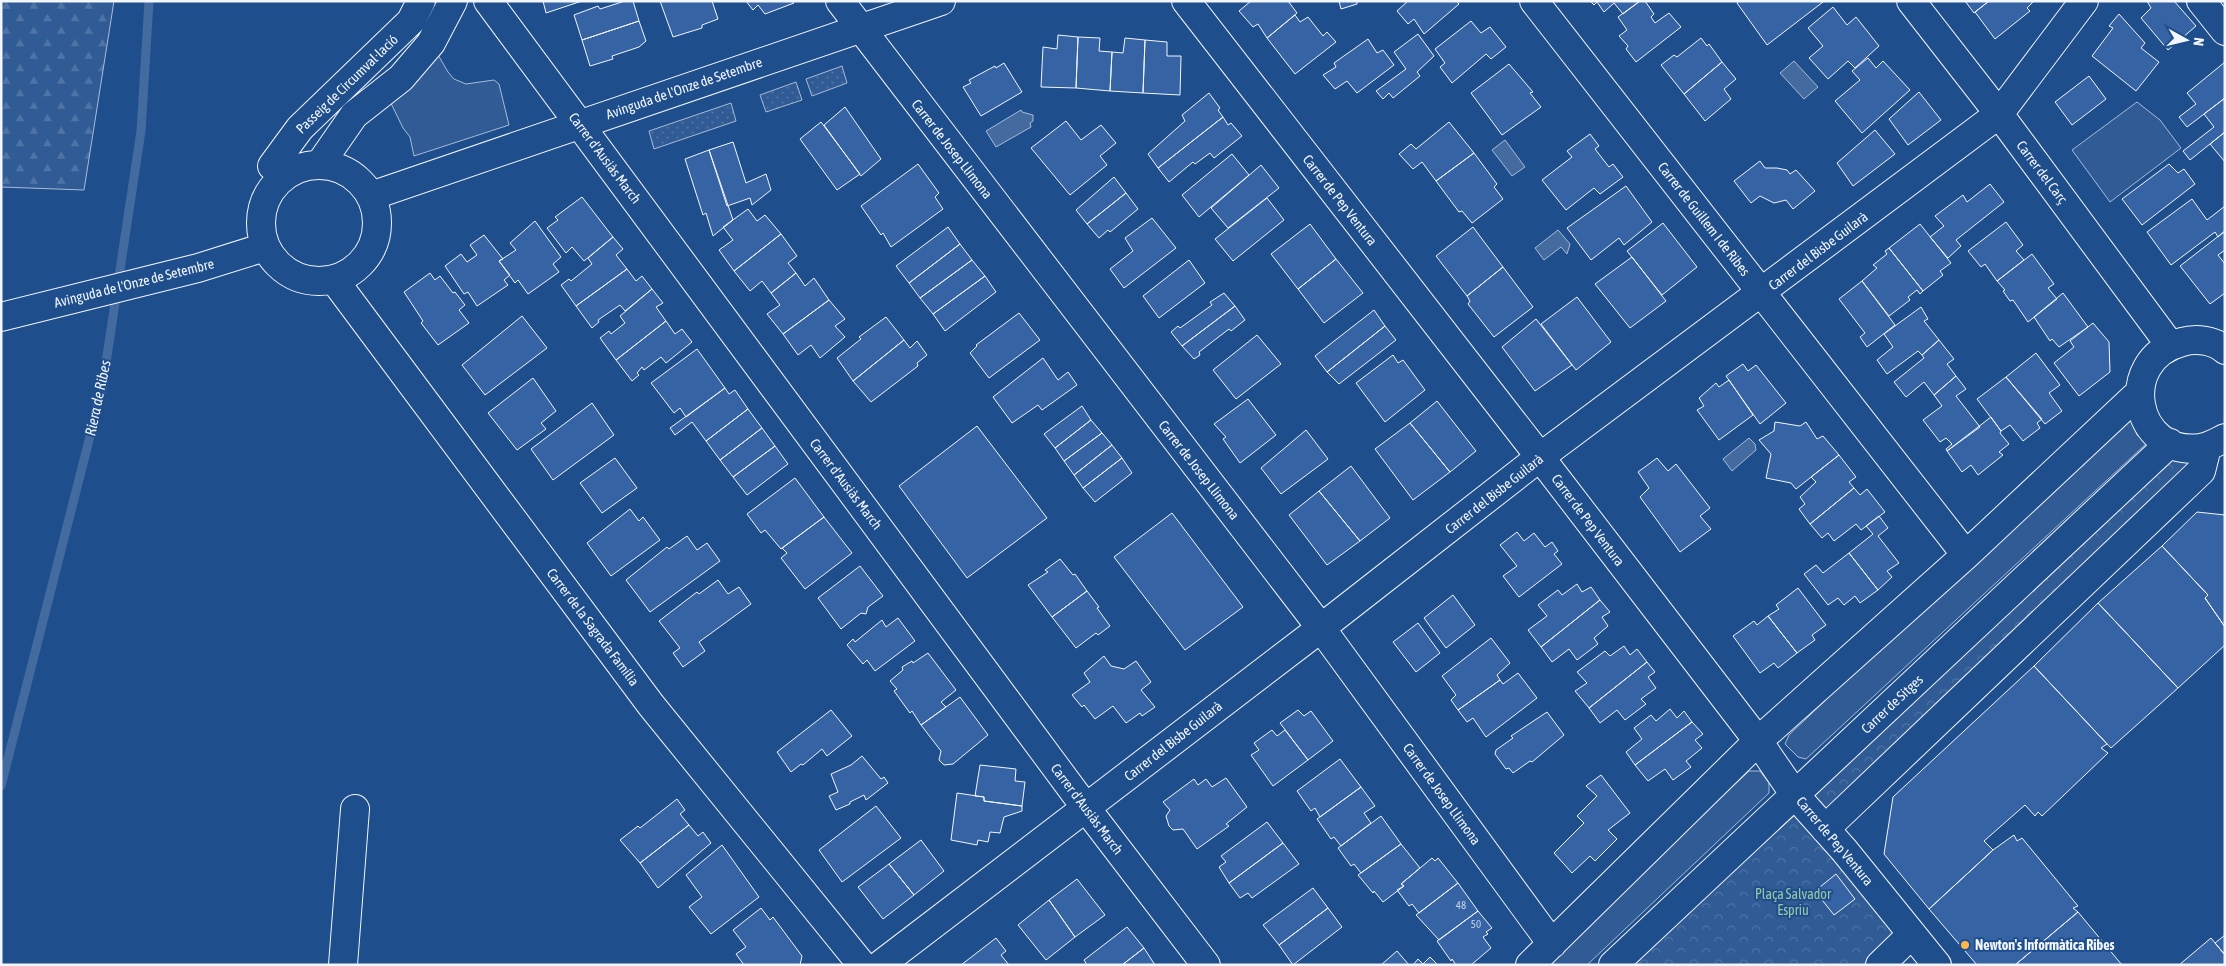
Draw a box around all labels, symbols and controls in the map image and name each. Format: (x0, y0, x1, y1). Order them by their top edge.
north arrow (2161, 15, 2211, 65)
street label: Passeig de Circumval·lació (293, 31, 401, 137)
text: N (2190, 37, 2207, 47)
street label: Avinguda de l'Onze de Setembre (604, 54, 764, 122)
street label: Carrer de Josep Llimona (908, 96, 996, 202)
street label: Carrer d'Ausiàs March (566, 109, 644, 207)
street label: Carrer del Carç (2013, 138, 2071, 207)
street label: Carrer de Pep Ventura (1300, 151, 1380, 249)
street label: Carrer de Guillem I de Ribes (1655, 159, 1753, 279)
street label: Carrer del Bisbe Guilarà (1765, 209, 1871, 293)
street label: Avinguda de l'Onze de Setembre (52, 255, 216, 311)
water label: Riera de Ribes (81, 359, 114, 437)
street label: Carrer de Josep Llimona (1155, 417, 1243, 523)
street label: Carrer d'Ausiàs March (807, 435, 885, 533)
street label: Carrer del Bisbe Guilarà (1442, 451, 1546, 537)
street label: Carrer de Pep Ventura (1548, 471, 1628, 569)
street label: Carrer de la Sagrada Família (544, 565, 642, 689)
street label: Carrer de Sitges (1858, 671, 1926, 737)
street label: Carrer del Bisbe Guilarà (1121, 698, 1225, 784)
street label: Carrer de Josep Llimona (1400, 740, 1484, 848)
street label: Carrer d'Ausiàs March (1048, 760, 1126, 858)
street label: Carrer de Pep Ventura (1793, 793, 1877, 889)
park label: Plaça Salvador Espriu (1755, 886, 1832, 918)
house number: 48 (1456, 899, 1466, 911)
house number: 50 (1471, 918, 1481, 930)
place label: Newton's Informàtica Ribes (1975, 937, 2115, 953)
marker: Newton's Informàtica Ribes (1959, 939, 1971, 951)

